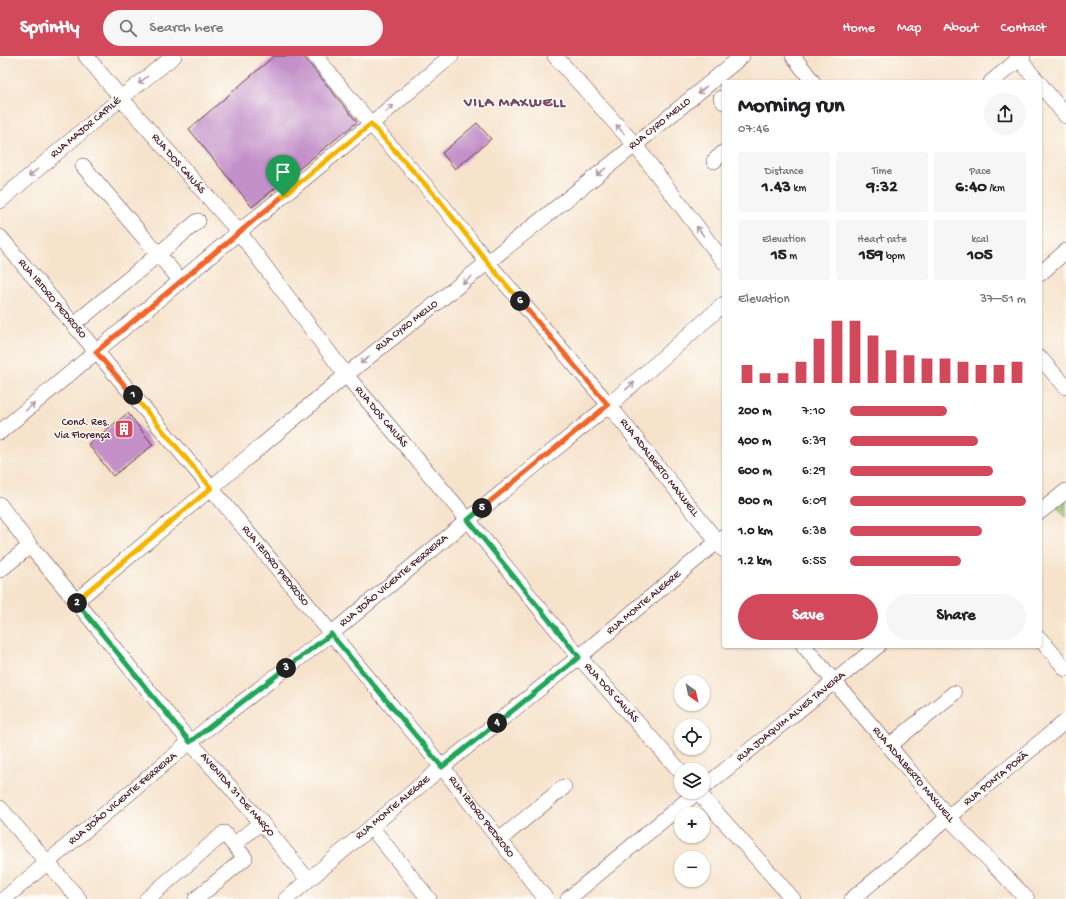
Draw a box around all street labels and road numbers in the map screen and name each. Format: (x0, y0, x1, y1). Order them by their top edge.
street label: RUA MAJOR CAPILÉ (48, 94, 125, 161)
street label: RUA CYRO MELLO (627, 95, 694, 153)
street label: RUA DOS CAIUÁS (149, 131, 209, 197)
street label: RUA IZIDRO PEDROSO (15, 257, 89, 341)
street label: RUA CYRO MELLO (373, 298, 441, 354)
street label: RUA DOS CAIUÁS (352, 383, 411, 451)
street label: RUA ADALBERTO MAXWELL (617, 417, 702, 520)
street label: RUA IZIDRO PEDROSO (239, 523, 311, 609)
street label: RUA JOÃO VICENTE FERREIRA (337, 531, 451, 630)
street label: RUA MONTE ALEGRE (604, 568, 684, 638)
street label: RUA DOS CAIUÁS (581, 660, 642, 726)
street label: RUA JOAQUIM ALVES TAVEIRA (734, 669, 848, 765)
street label: RUA ADALBERTO MAXWELL (869, 725, 957, 826)
street label: RUA PONTA PORÃ (961, 748, 1031, 809)
street label: RUA JOÃO VICENTE FERREIRA (66, 749, 180, 848)
street label: AVENIDA 31 DE MARÇO (197, 751, 277, 840)
street label: RUA MONTE ALEGRE (353, 773, 433, 843)
street label: RUA IZIDRO PEDROSO (445, 774, 517, 860)

